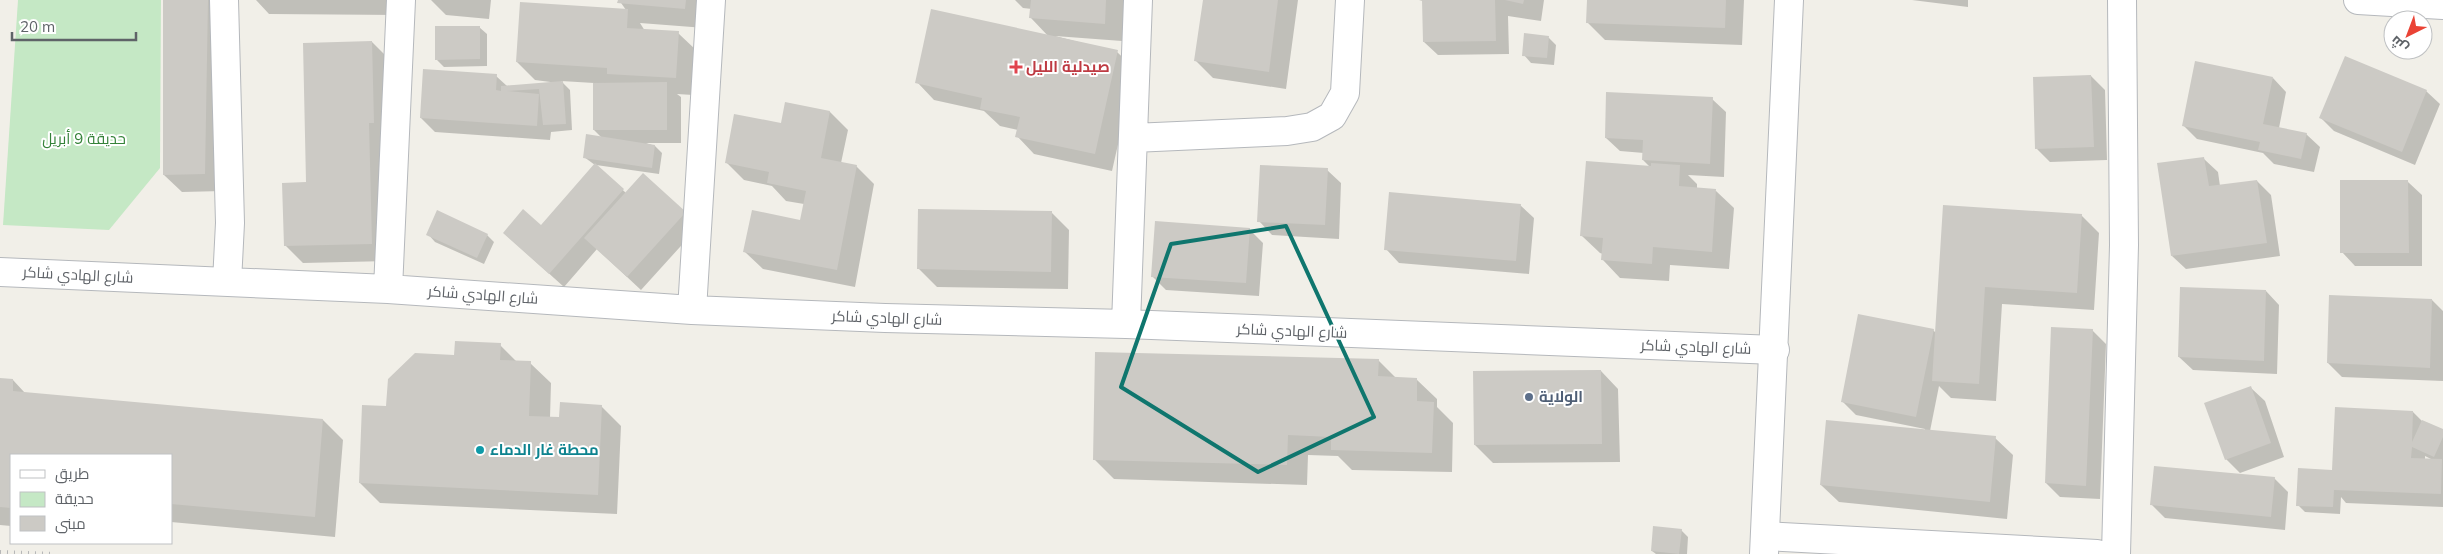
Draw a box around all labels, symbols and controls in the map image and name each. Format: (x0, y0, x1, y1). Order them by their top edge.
scale bar (12, 10, 136, 42)
north arrow (2383, 10, 2433, 60)
text: 20 m (20, 17, 55, 36)
text: ش (2387, 32, 2412, 57)
place label: صيدلية الليل (1026, 57, 1110, 76)
marker: صيدلية الليل (1010, 61, 1022, 73)
park label: حديقة 9 أبريل (42, 129, 126, 149)
street label: شارع الهادي شاكر (21, 262, 134, 290)
street label: شارع الهادي شاكر (426, 281, 539, 311)
street label: شارع الهادي شاكر (830, 306, 943, 332)
street label: شارع الهادي شاكر (1235, 319, 1348, 345)
street label: شارع الهادي شاكر (1639, 335, 1752, 361)
place label: الولاية (1539, 387, 1583, 406)
marker: الولاية (1523, 391, 1535, 403)
place label: محطة غار الدماء (490, 440, 599, 459)
marker: محطة غار الدماء (474, 444, 486, 456)
legend (10, 454, 172, 544)
text: طريق (55, 464, 89, 484)
text: حديقة (55, 489, 94, 508)
text: مبنى (55, 514, 86, 534)

